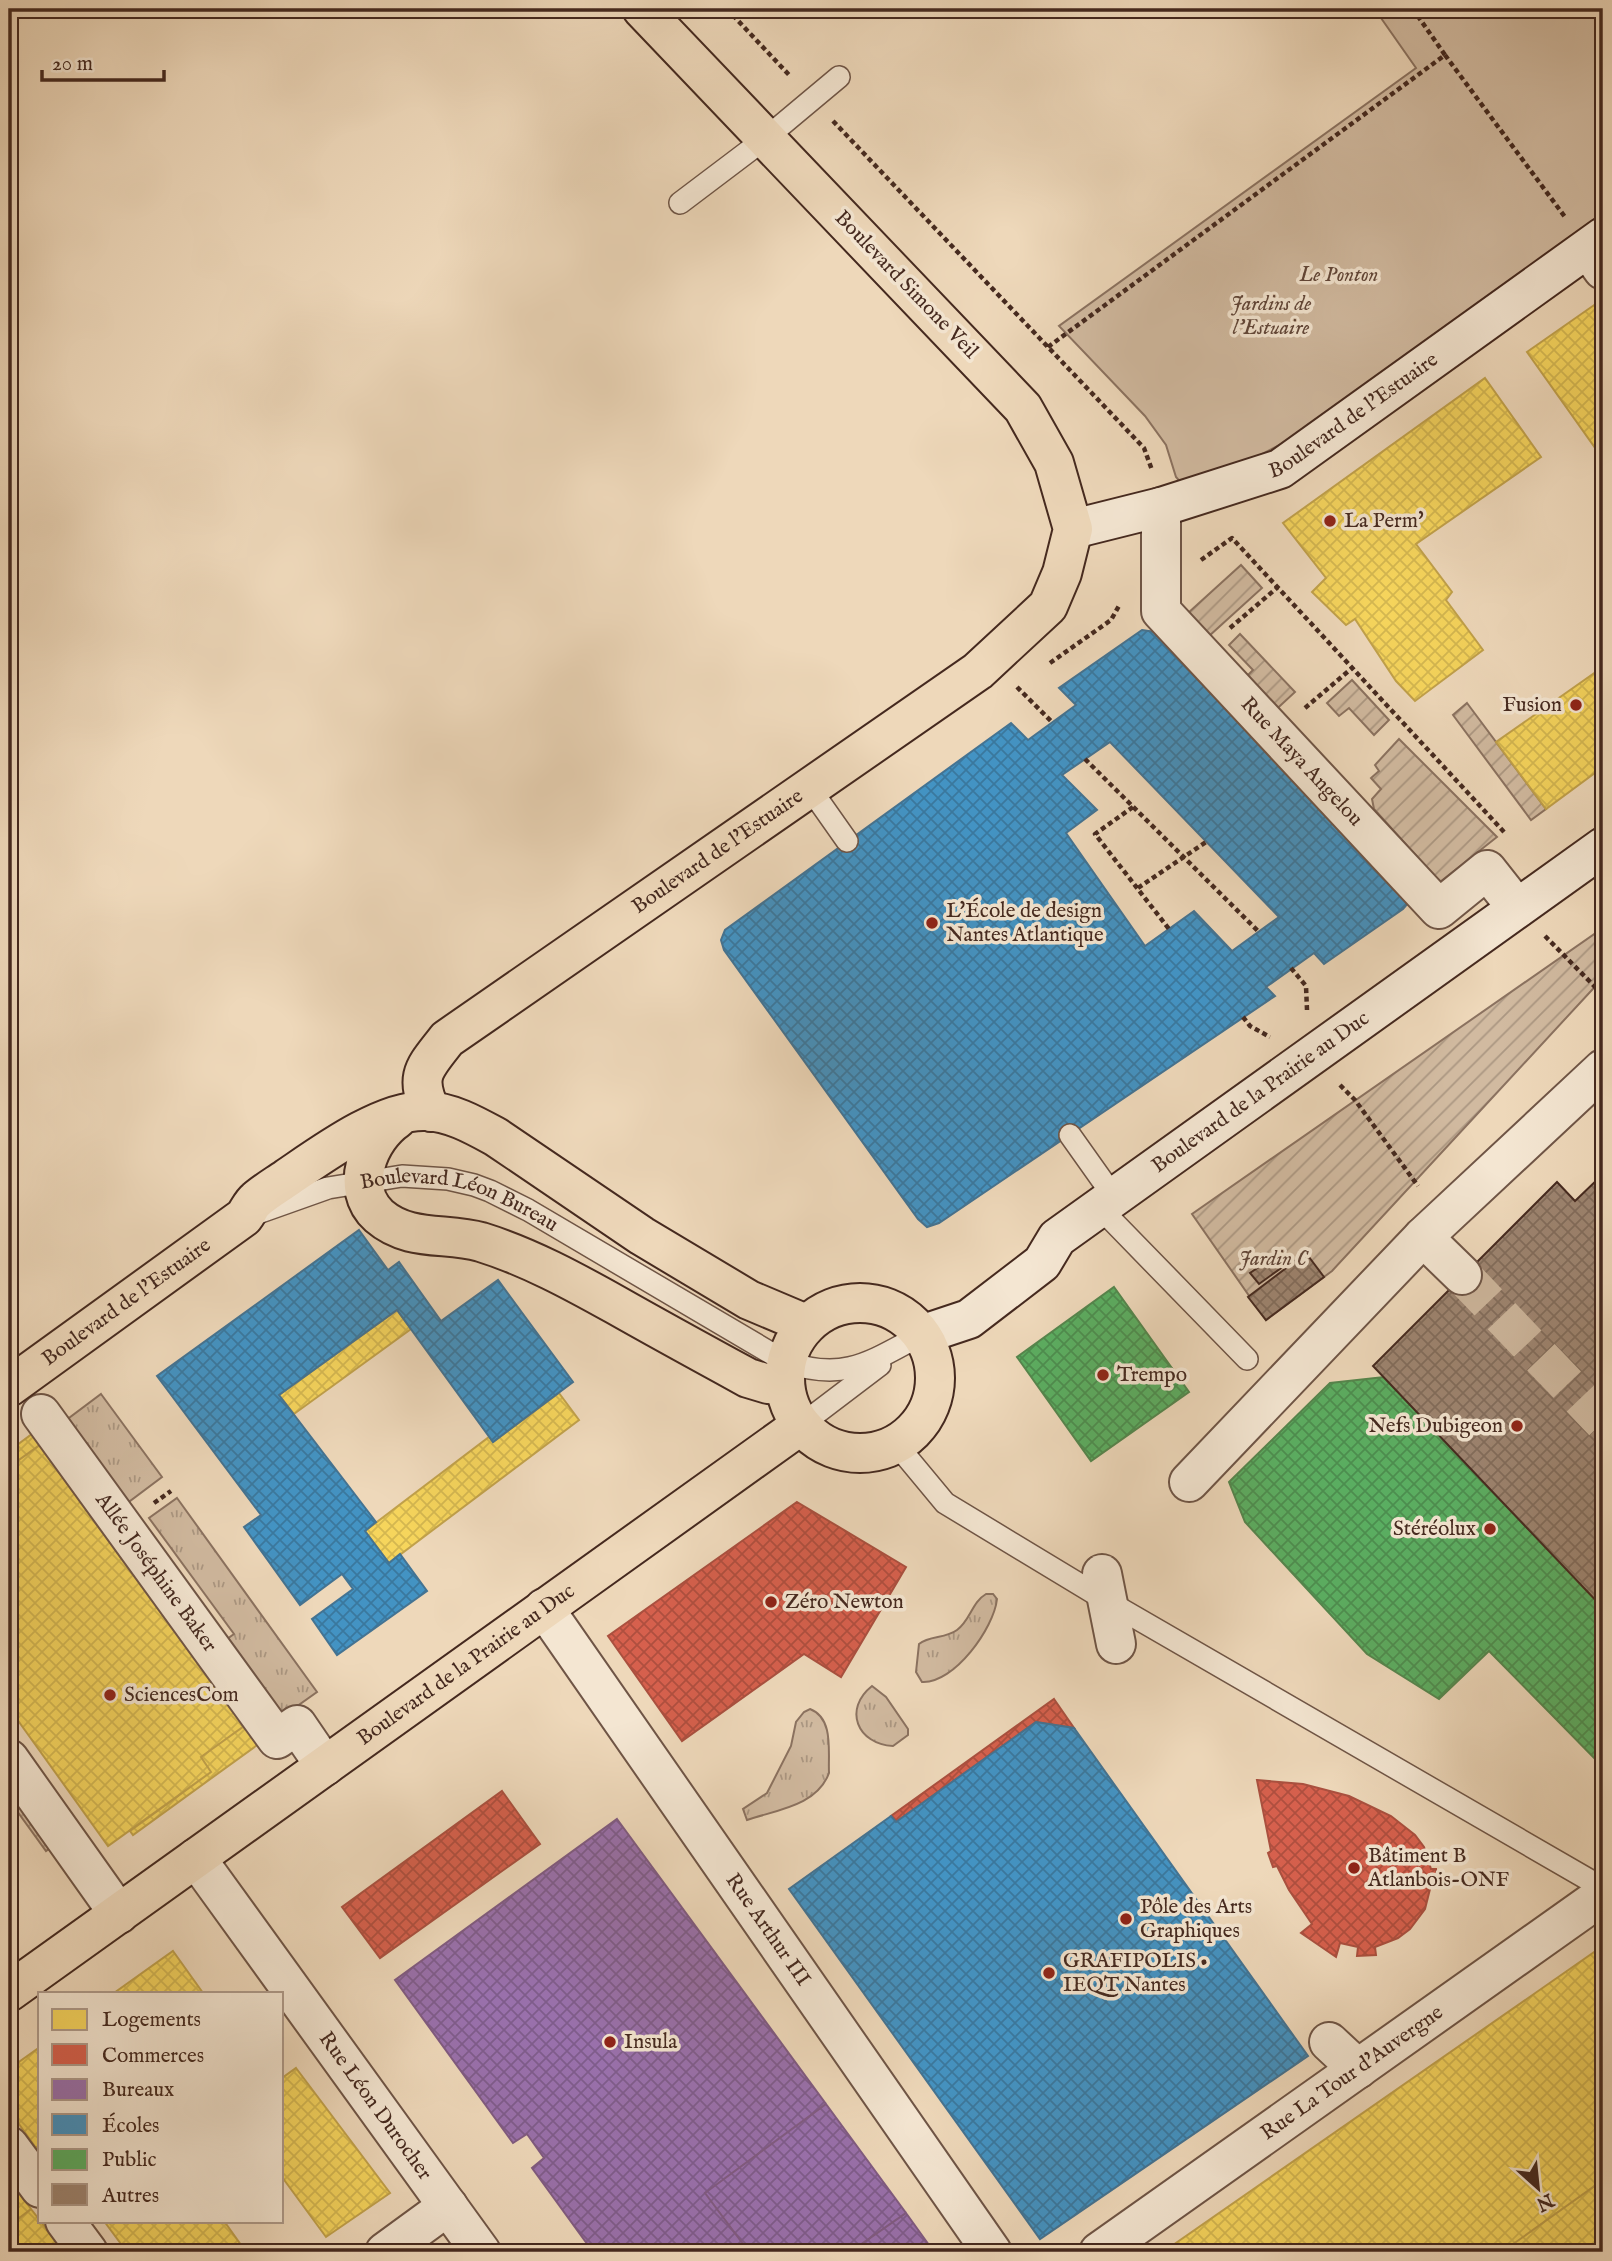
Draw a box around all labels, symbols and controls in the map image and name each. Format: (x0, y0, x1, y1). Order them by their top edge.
scale bar (42, 38, 164, 82)
text: 20 m (52, 51, 93, 78)
street label: Boulevard Simone Veil (828, 205, 984, 365)
park label: Le Ponton (1299, 262, 1378, 289)
park label: Jardins de l'Estuaire (1231, 291, 1311, 342)
street label: Boulevard de l'Estuaire (1266, 346, 1444, 485)
place label: La Perm' (1344, 508, 1424, 535)
marker: La Perm' (1322, 513, 1338, 529)
street label: Rue Maya Angelou (1234, 691, 1369, 832)
place label: Fusion (1503, 692, 1562, 719)
marker: Fusion (1568, 697, 1584, 713)
street label: Boulevard de l'Estuaire (627, 783, 809, 920)
place label: L'École de design Nantes Atlantique (946, 897, 1104, 949)
marker: L'École de design Nantes Atlantique (924, 915, 940, 931)
street label: Boulevard de la Prairie au Duc (1146, 1005, 1375, 1179)
street label: Boulevard Léon Bureau (358, 1162, 563, 1238)
street label: Boulevard de l'Estuaire (37, 1232, 217, 1372)
park label: Jardin C (1239, 1246, 1310, 1273)
place label: Trempo (1117, 1362, 1187, 1389)
marker: Trempo (1095, 1367, 1111, 1383)
place label: Nefs Dubigeon (1368, 1413, 1503, 1440)
marker: Nefs Dubigeon (1509, 1418, 1525, 1434)
street label: Allée Joséphine Baker (89, 1487, 223, 1658)
place label: Stéréolux (1393, 1516, 1476, 1543)
marker: Stéréolux (1482, 1521, 1498, 1537)
street label: Boulevard de la Prairie au Duc (352, 1578, 580, 1752)
place label: Zéro Newton (785, 1589, 904, 1616)
marker: Zéro Newton (763, 1594, 779, 1610)
place label: SciencesCom (124, 1682, 239, 1709)
marker: SciencesCom (102, 1687, 118, 1703)
place label: Bâtiment B Atlanbois-ONF (1367, 1843, 1509, 1894)
marker: Bâtiment B Atlanbois-ONF (1346, 1860, 1362, 1876)
street label: Rue Arthur III (719, 1868, 817, 1991)
place label: Pôle des Arts Graphiques (1140, 1894, 1252, 1945)
marker: Pôle des Arts Graphiques (1118, 1911, 1134, 1927)
place label: GRAFIPOLIS • IEQT Nantes (1063, 1948, 1208, 1999)
marker: GRAFIPOLIS • IEQT Nantes (1041, 1965, 1057, 1981)
legend (38, 1992, 284, 2222)
street label: Rue La Tour d'Auvergne (1255, 1999, 1449, 2147)
text: Logements (102, 2007, 201, 2034)
street label: Rue Léon Durocher (313, 2026, 438, 2186)
place label: Insula (624, 2029, 678, 2056)
marker: Insula (602, 2034, 618, 2050)
text: Commerces (102, 2043, 204, 2070)
text: Bureaux (102, 2077, 174, 2104)
text: Écoles (102, 2112, 159, 2140)
text: Public (102, 2147, 156, 2174)
north arrow (1504, 2152, 1574, 2222)
text: Autres (101, 2183, 159, 2210)
text: N (1532, 2186, 1558, 2216)

